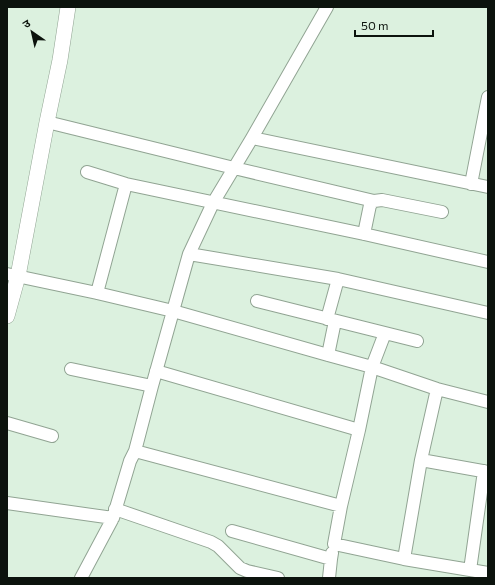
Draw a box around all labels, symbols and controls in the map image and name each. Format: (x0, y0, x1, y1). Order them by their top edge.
north arrow (12, 12, 52, 52)
scale bar (355, 12, 433, 38)
text: उ (20, 16, 33, 30)
text: 50 m (361, 18, 389, 32)

